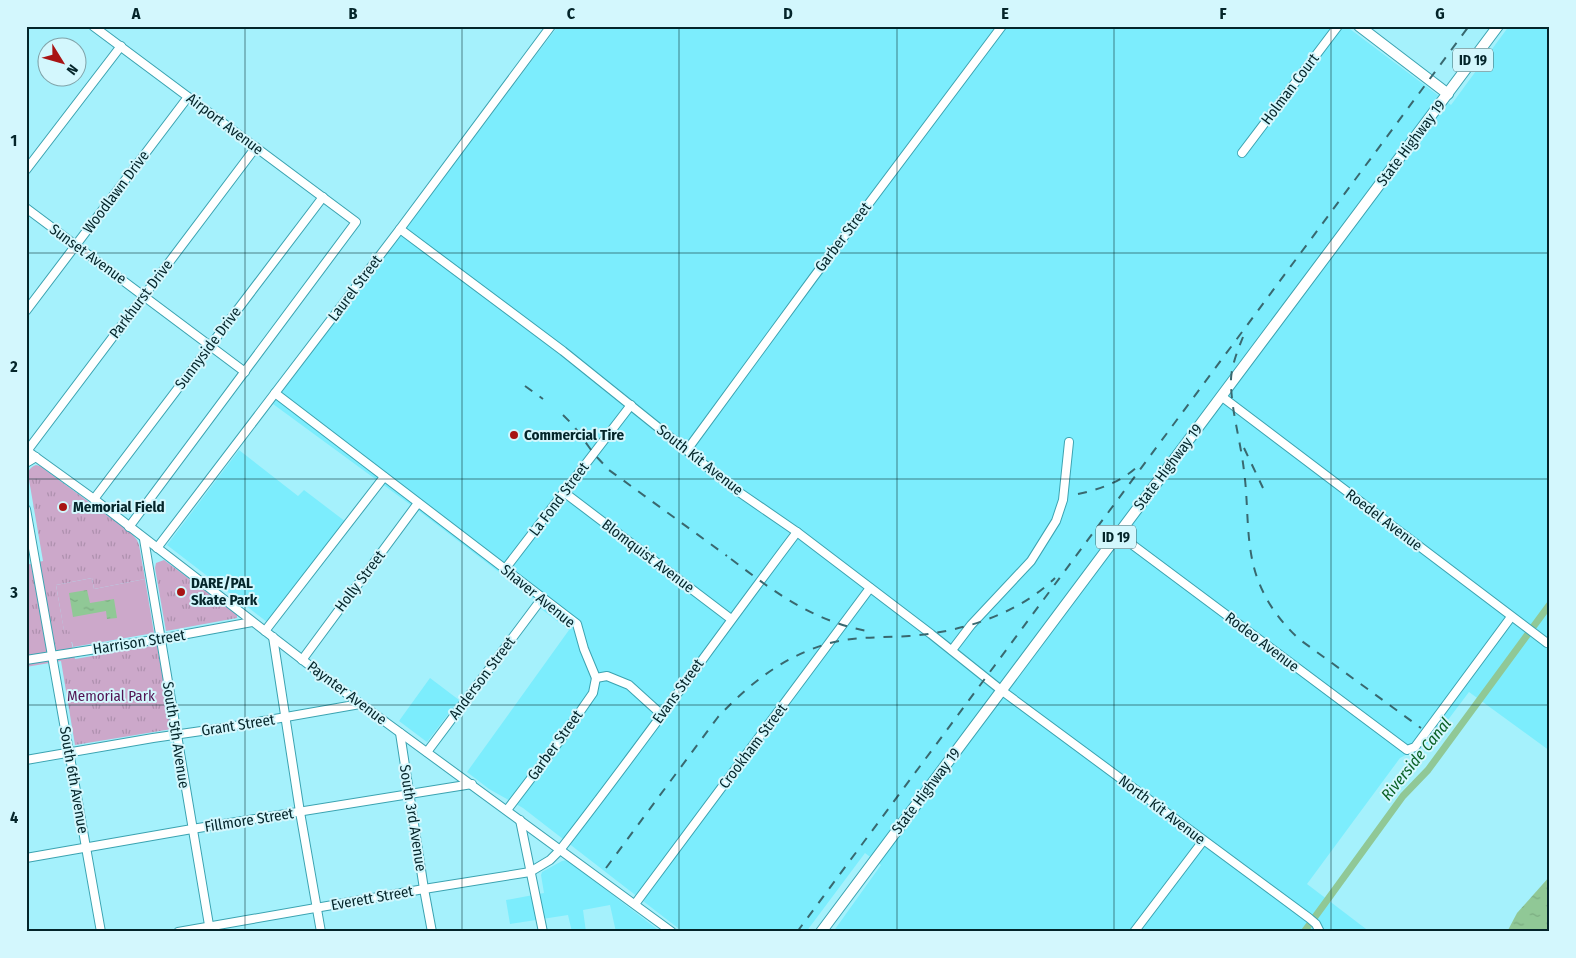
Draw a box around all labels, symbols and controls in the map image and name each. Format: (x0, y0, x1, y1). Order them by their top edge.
text: A (131, 4, 141, 23)
text: B (349, 4, 358, 23)
text: C (567, 4, 576, 23)
text: D (783, 4, 793, 23)
text: E (1001, 4, 1009, 23)
text: F (1219, 4, 1227, 23)
text: G (1435, 4, 1445, 23)
north arrow (38, 38, 88, 88)
road number: ID 19 (1453, 48, 1493, 72)
street label: Holman Court (1257, 50, 1323, 128)
text: N (63, 61, 81, 78)
street label: Airport Avenue (183, 89, 267, 159)
street label: State Highway 19 (1373, 96, 1449, 190)
text: 1 (11, 131, 17, 150)
street label: Woodlawn Drive (79, 147, 153, 237)
street label: Garber Street (811, 199, 875, 275)
street label: Sunset Avenue (46, 220, 130, 288)
street label: Laurel Street (324, 251, 386, 325)
street label: Parkhurst Drive (106, 256, 176, 342)
street label: Sunnyside Drive (171, 303, 245, 393)
text: 2 (9, 357, 18, 376)
street label: State Highway 19 (1130, 420, 1206, 514)
street label: South Kit Avenue (653, 421, 747, 499)
place label: Commercial Tire (524, 426, 624, 444)
marker: Commercial Tire (508, 429, 520, 441)
street label: La Fond Street (525, 458, 593, 539)
street label: Roedel Avenue (1342, 485, 1426, 555)
place label: Memorial Field (73, 498, 165, 516)
marker: Memorial Field (57, 501, 69, 513)
street label: Blomquist Avenue (598, 515, 698, 597)
road number: ID 19 (1096, 526, 1136, 548)
street label: Holly Street (331, 547, 389, 615)
street label: Shaver Avenue (497, 561, 579, 631)
place label: DARE/PAL Skate Park (191, 574, 258, 609)
text: 3 (9, 583, 18, 602)
marker: DARE/PAL Skate Park (175, 586, 187, 598)
street label: Rodeo Avenue (1222, 608, 1302, 676)
street label: Harrison Street (92, 626, 187, 658)
street label: Anderson Street (445, 633, 519, 723)
street label: Evans Street (649, 655, 707, 727)
street label: Paynter Avenue (304, 657, 390, 729)
street label: South 5th Avenue (159, 680, 193, 790)
park label: Memorial Park (67, 687, 155, 705)
street label: Crookham Street (715, 700, 791, 792)
street label: Garber Street (524, 706, 586, 784)
street label: Grant Street (200, 710, 276, 740)
water label: Riverside Canal (1377, 714, 1455, 804)
street label: South 6th Avenue (56, 725, 92, 835)
street label: State Highway 19 (888, 744, 964, 838)
street label: South 3rd Avenue (396, 763, 430, 873)
street label: North Kit Avenue (1115, 772, 1209, 848)
street label: Fillmore Street (203, 804, 295, 836)
text: 4 (10, 808, 18, 827)
street label: Everett Street (329, 882, 415, 914)

